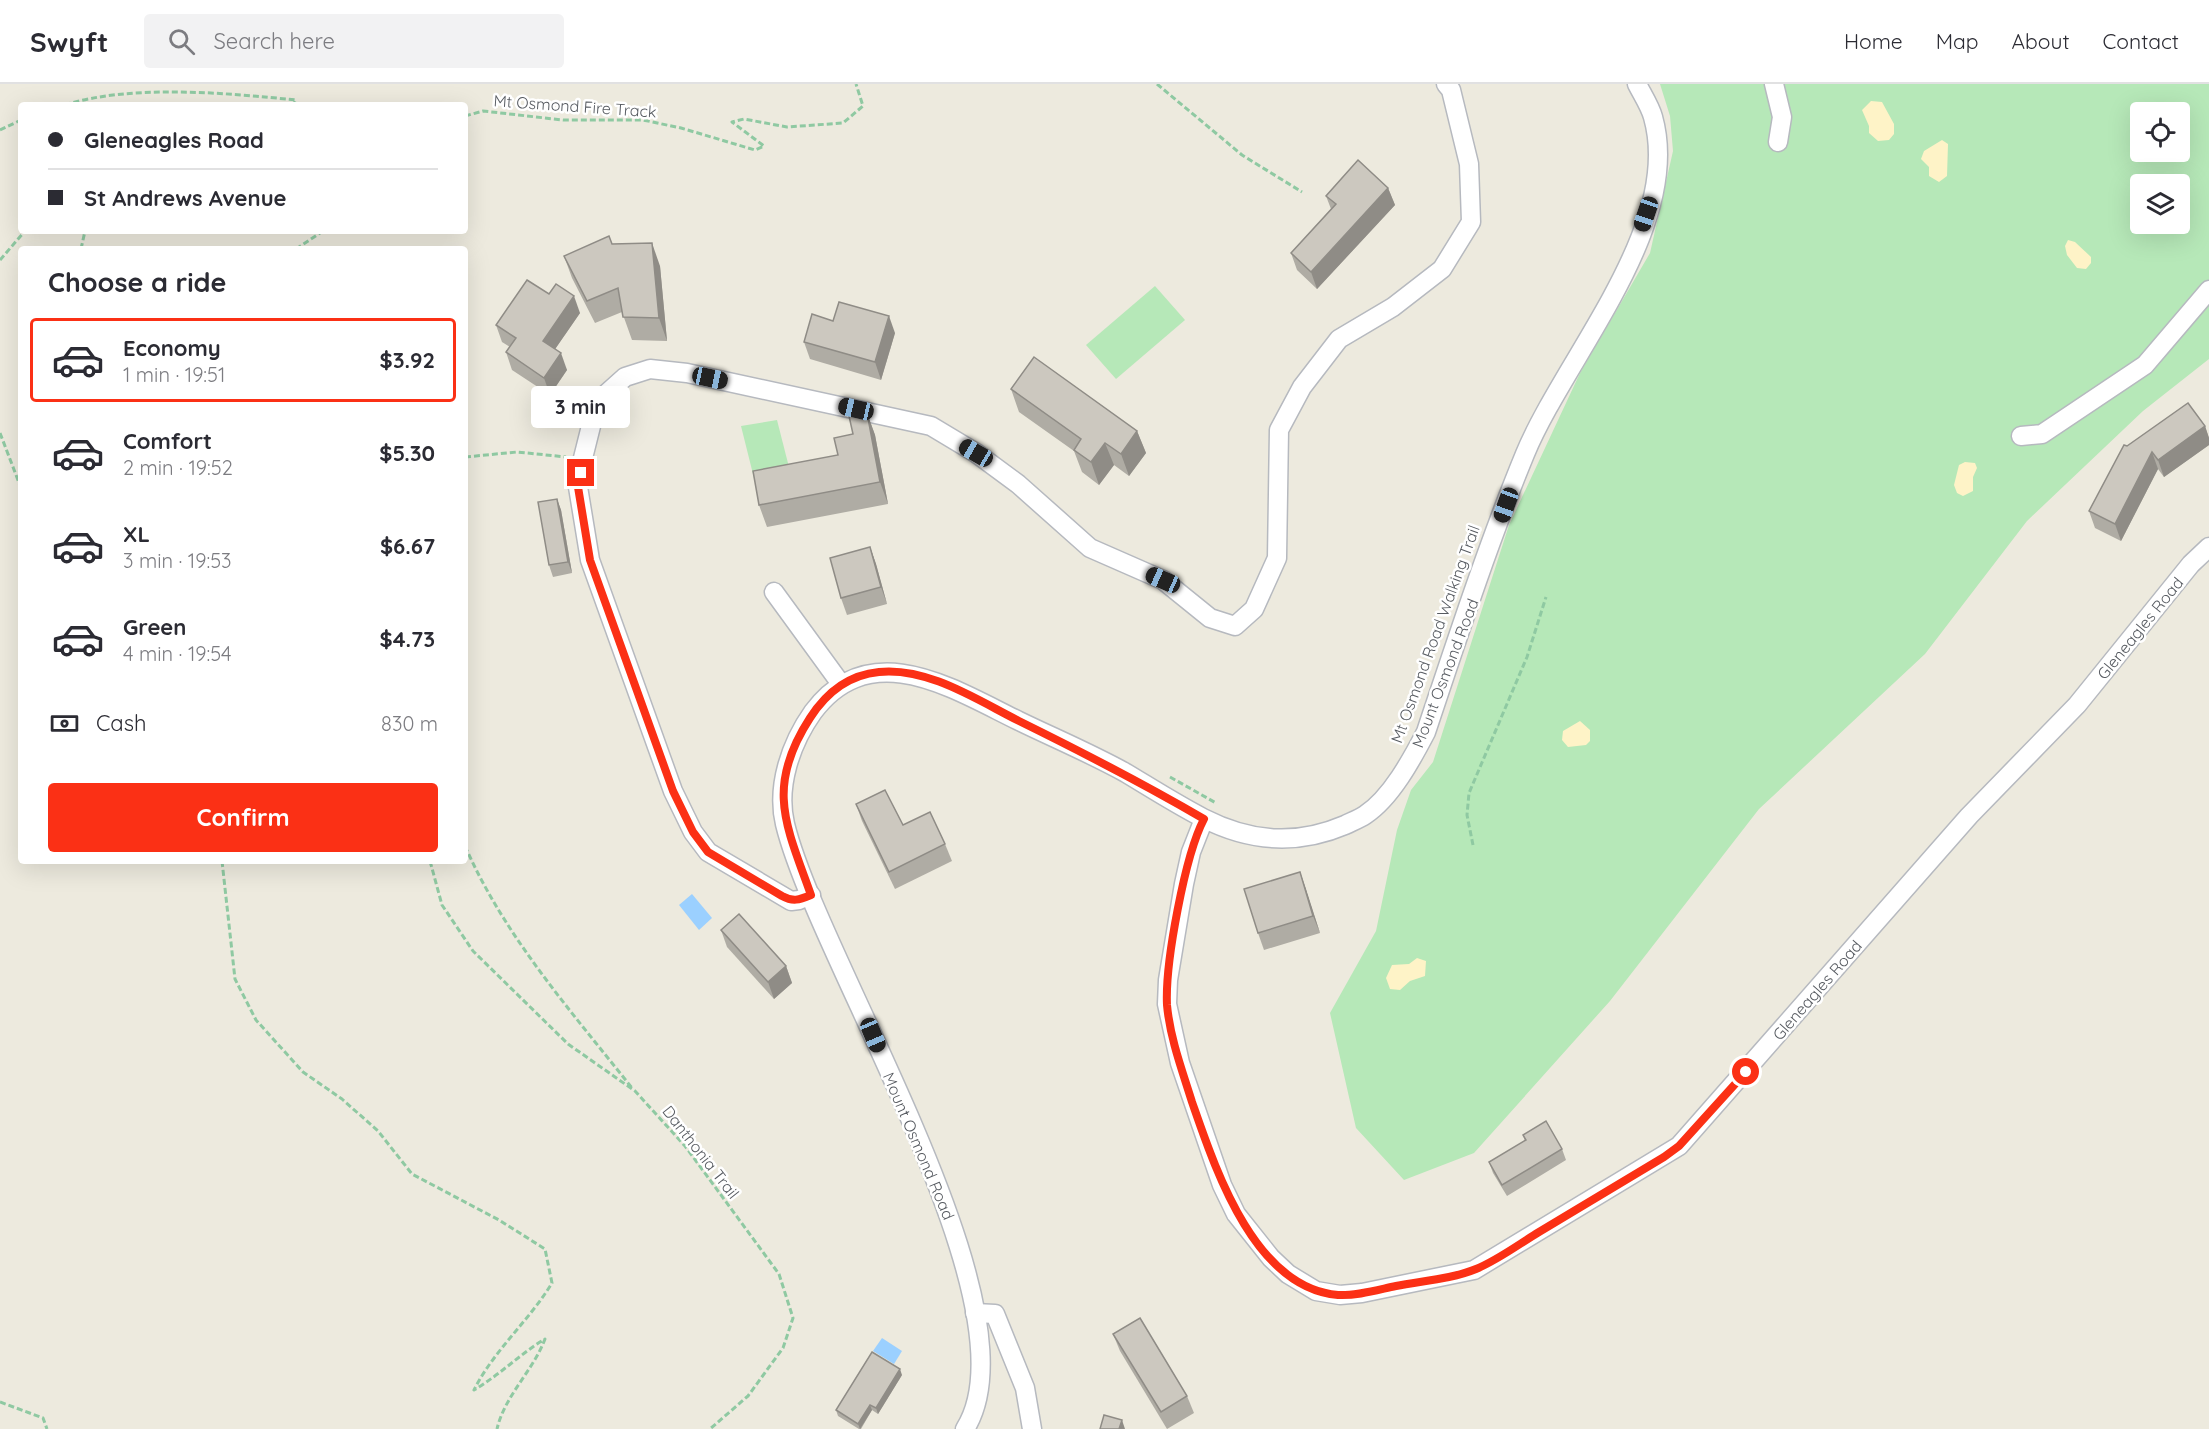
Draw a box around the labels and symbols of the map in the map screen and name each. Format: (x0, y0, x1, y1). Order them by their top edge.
street label: Mt Osmond Fire Track (493, 90, 657, 122)
car (1632, 194, 1660, 234)
car (691, 365, 729, 391)
callout: 3 min (532, 386, 630, 428)
car (836, 396, 876, 422)
car (956, 436, 996, 470)
route end (567, 459, 594, 486)
car (1491, 485, 1521, 525)
street label: Mt Osmond Road Walking Trail (1386, 522, 1484, 746)
car (1143, 564, 1183, 596)
street label: Gleneagles Road (2093, 573, 2187, 683)
street label: Mount Osmond Road (1407, 596, 1483, 750)
street label: Gleneagles Road (1768, 936, 1866, 1044)
car (858, 1015, 888, 1055)
route start (1732, 1058, 1759, 1085)
street label: Mount Osmond Road (879, 1069, 959, 1223)
street label: Danthonia Trail (658, 1101, 744, 1203)

